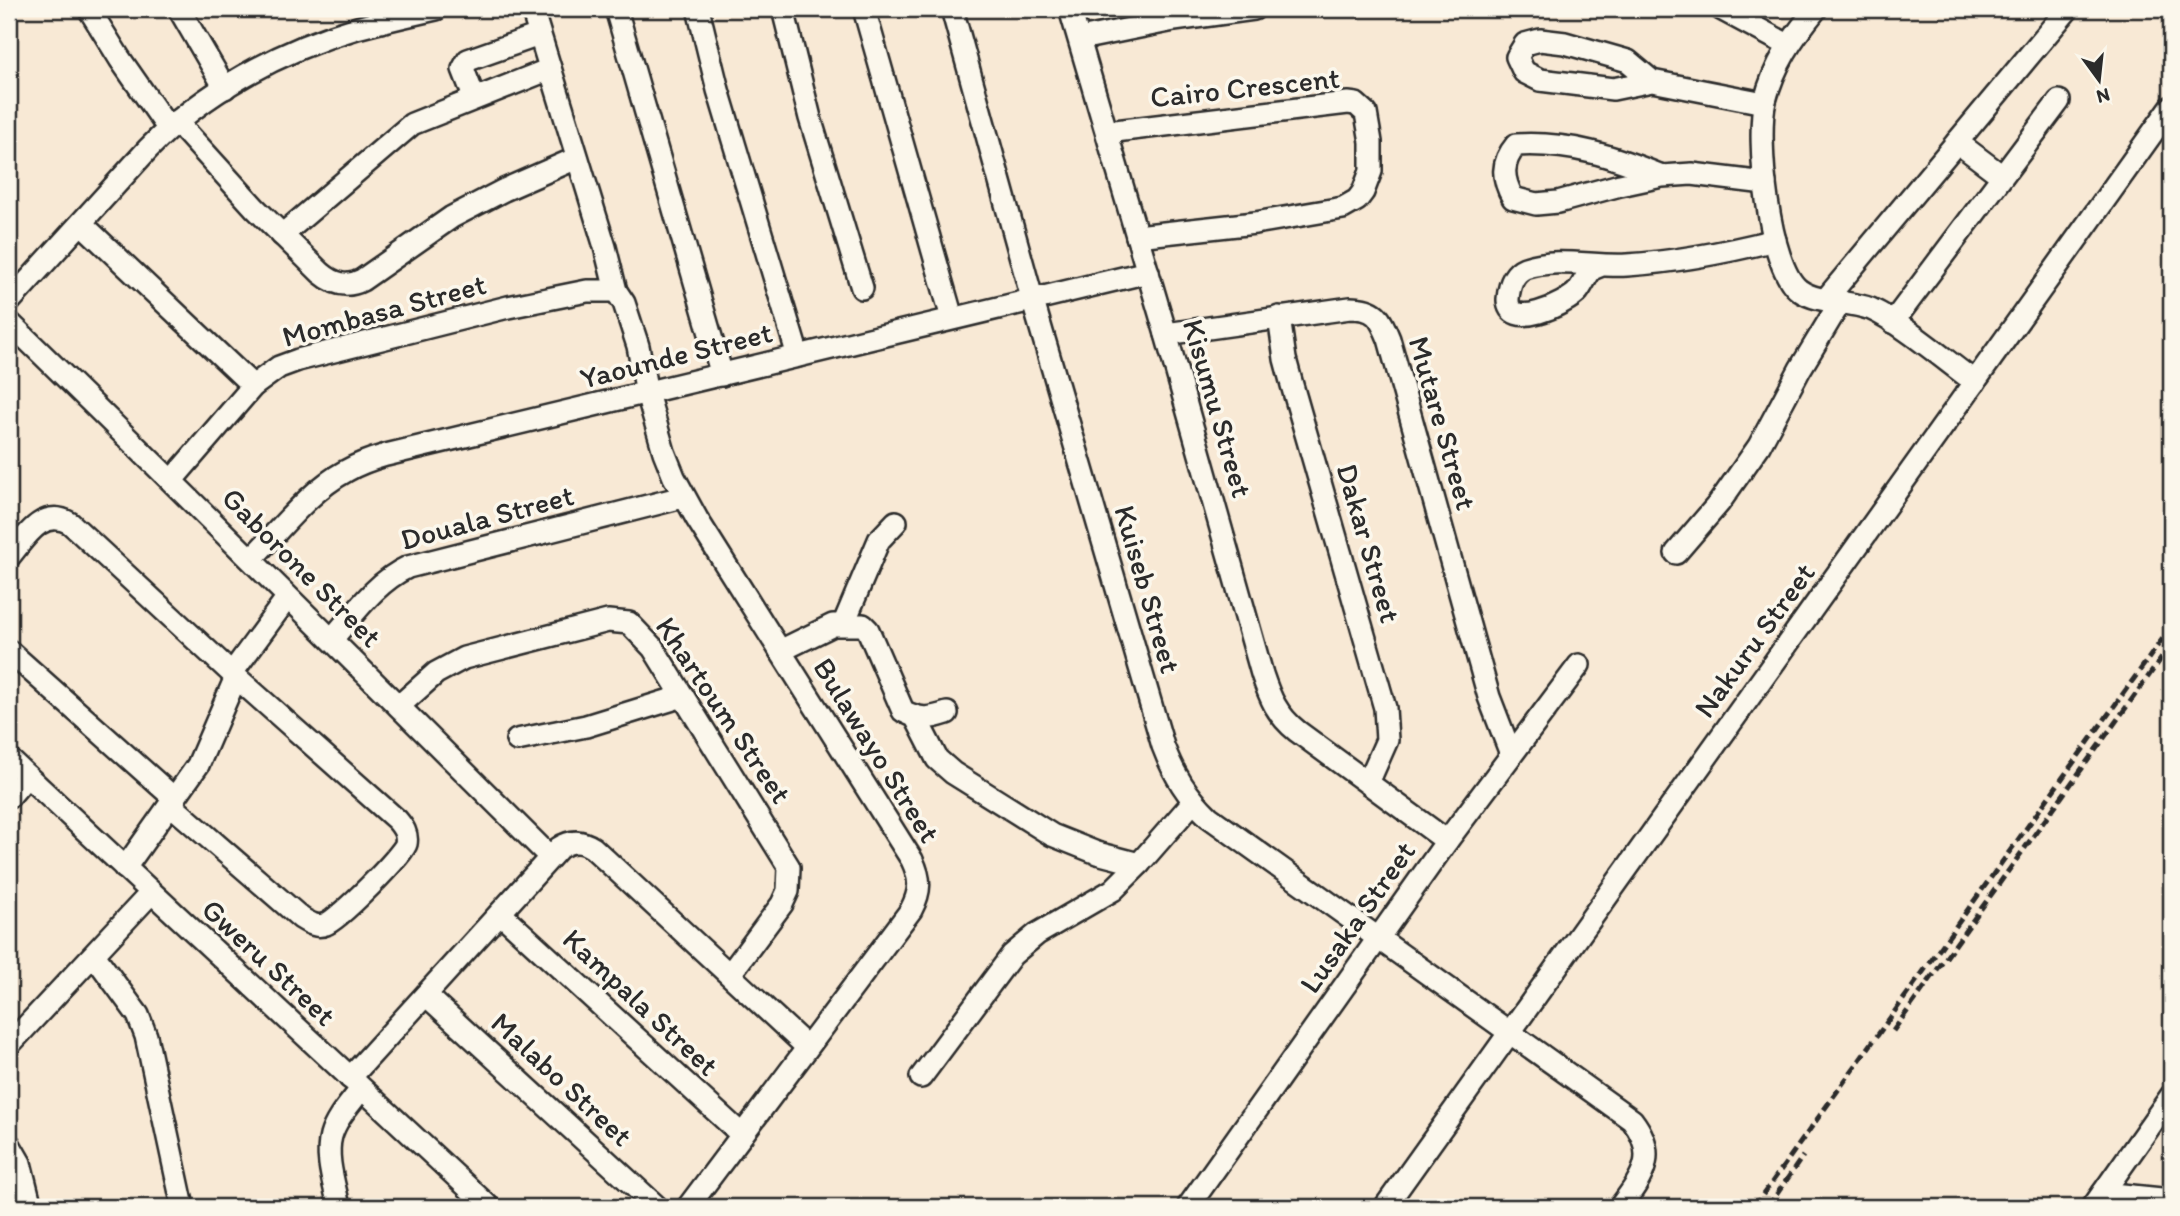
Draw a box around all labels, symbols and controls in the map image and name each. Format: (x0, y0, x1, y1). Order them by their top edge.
north arrow (2064, 46, 2134, 116)
street label: Cairo Crescent (1148, 59, 1342, 115)
text: N (2094, 83, 2112, 109)
street label: Mombasa Street (278, 265, 490, 355)
street label: Yaounde Street (576, 313, 776, 397)
street label: Kisumu Street (1175, 314, 1261, 502)
street label: Mutare Street (1401, 332, 1485, 514)
street label: Dakar Street (1329, 459, 1409, 627)
street label: Douala Street (396, 476, 578, 558)
street label: Gaborone Street (214, 479, 390, 655)
street label: Kuiseb Street (1106, 501, 1190, 677)
street label: Nakuru Street (1685, 555, 1823, 725)
street label: Khartoum Street (648, 610, 800, 810)
street label: Bulawayo Street (805, 651, 949, 849)
street label: Lusaka Street (1291, 834, 1423, 1000)
street label: Gweru Street (194, 891, 344, 1033)
street label: Kampala Street (555, 920, 727, 1084)
street label: Malabo Street (484, 1004, 640, 1154)

